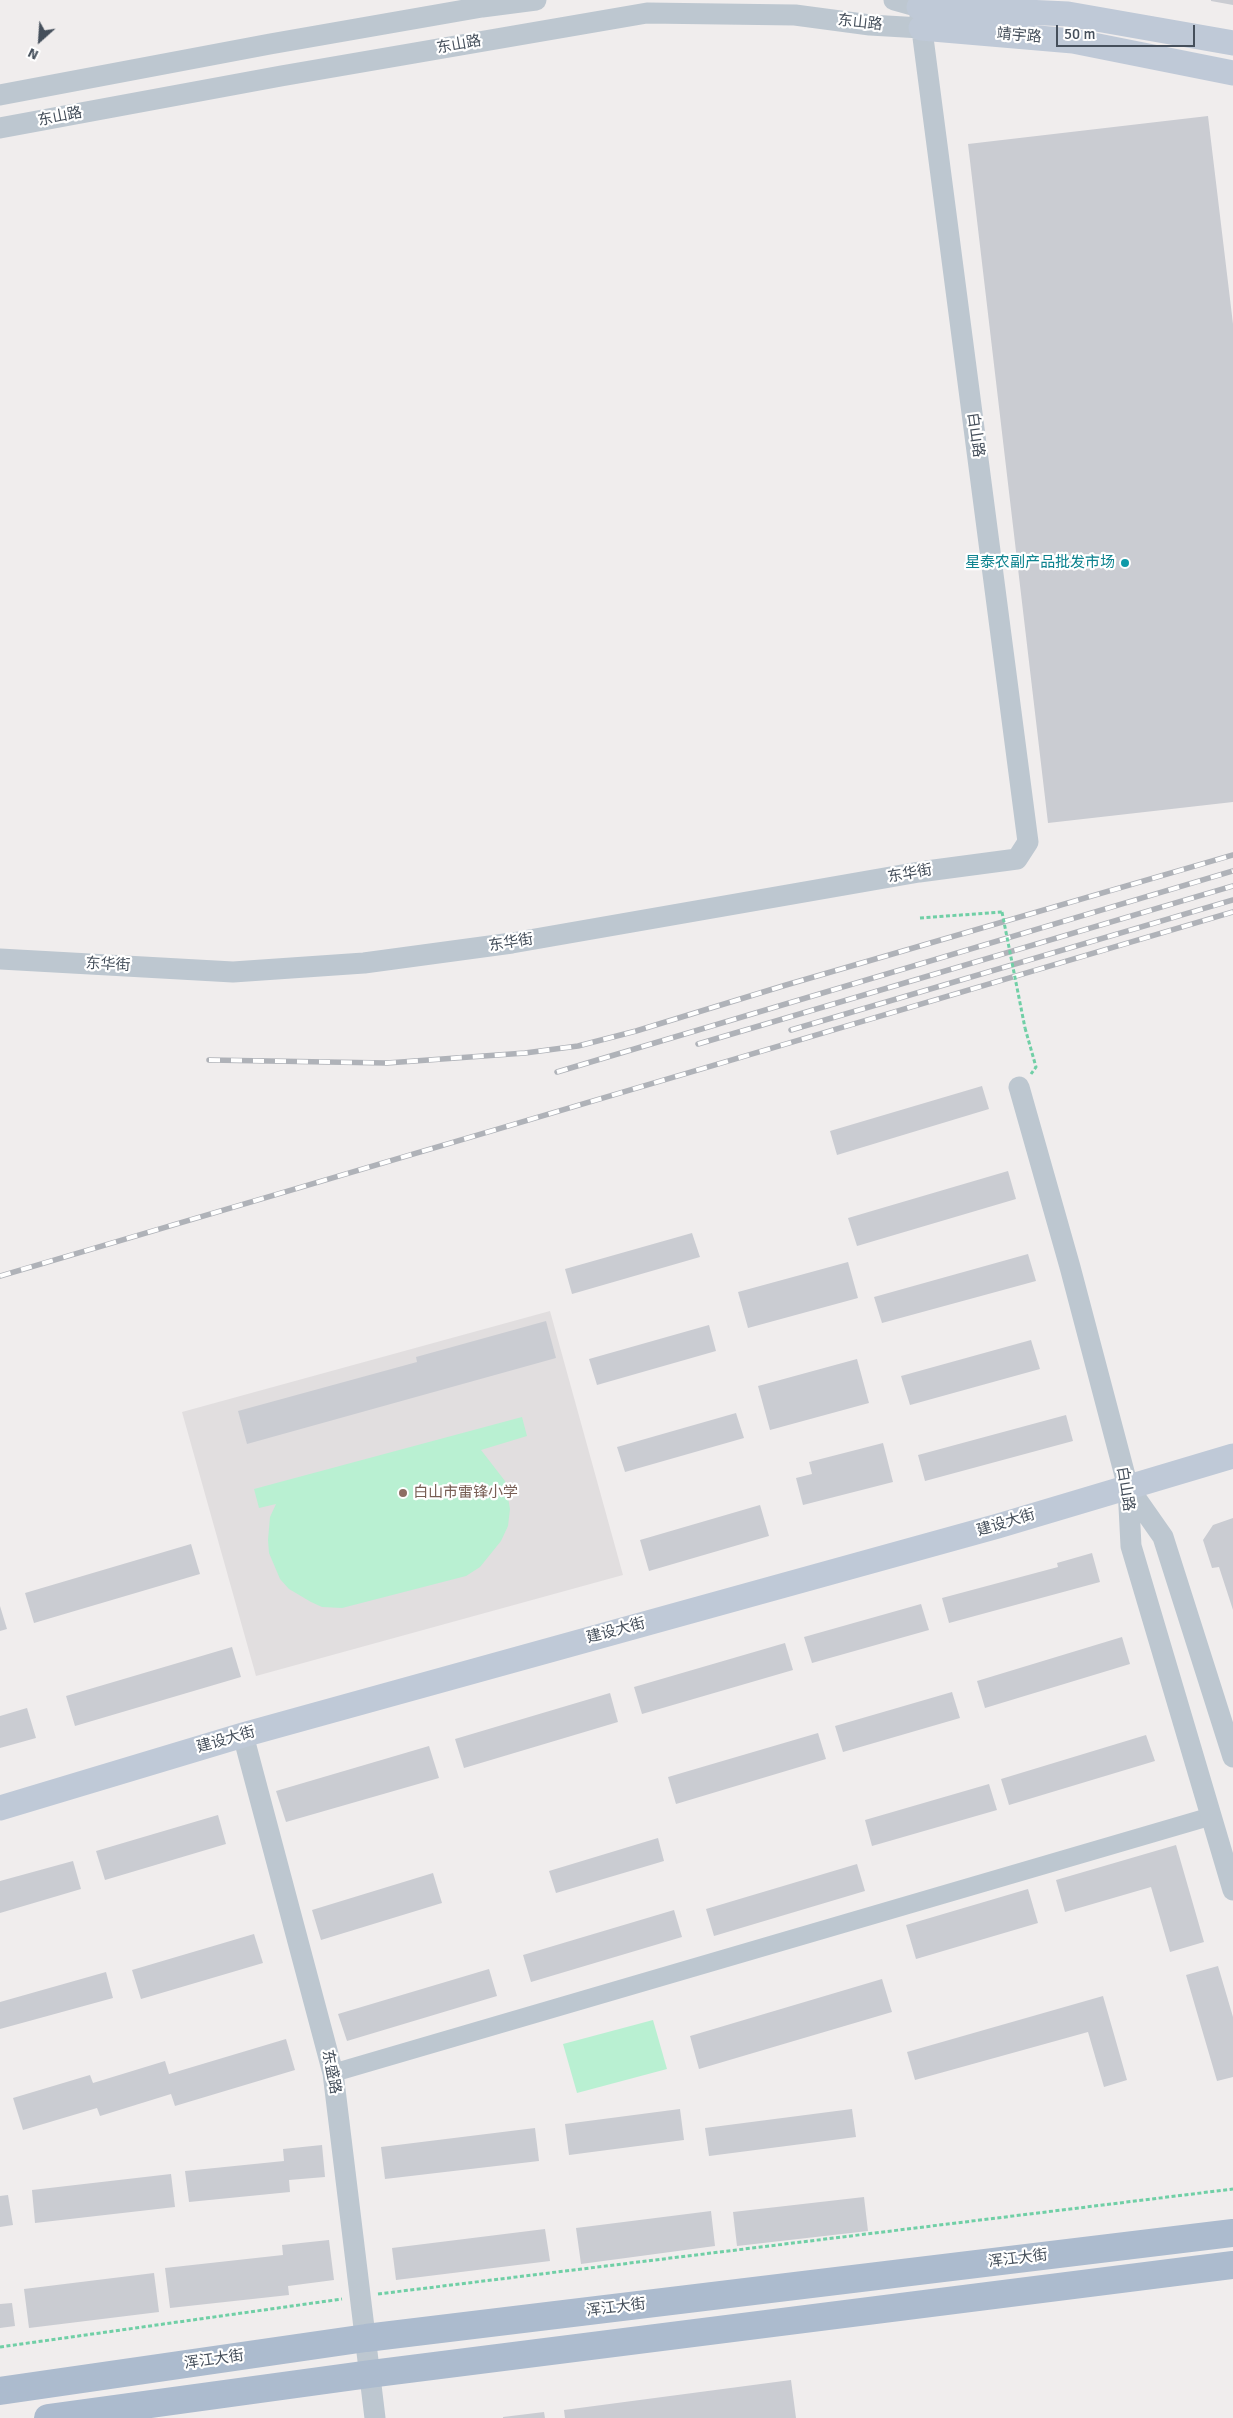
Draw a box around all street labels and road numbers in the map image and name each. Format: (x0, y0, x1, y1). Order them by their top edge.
street label: 东山路 (837, 12, 883, 34)
street label: 靖宇路 (996, 25, 1042, 47)
street label: 东山路 (435, 32, 483, 58)
street label: 东山路 (36, 104, 84, 130)
street label: 白山路 (963, 411, 987, 459)
street label: 东华街 (886, 861, 934, 887)
street label: 东华街 (487, 931, 535, 955)
street label: 东华街 (85, 955, 131, 975)
street label: 白山路 (1113, 1465, 1137, 1513)
street label: 建设大街 (975, 1506, 1037, 1540)
street label: 建设大街 (585, 1615, 647, 1647)
street label: 建设大街 (195, 1723, 257, 1757)
street label: 东盛路 (318, 2048, 344, 2096)
street label: 浑江大街 (987, 2246, 1049, 2272)
street label: 浑江大街 (585, 2295, 647, 2321)
street label: 浑江大街 (183, 2347, 245, 2373)

